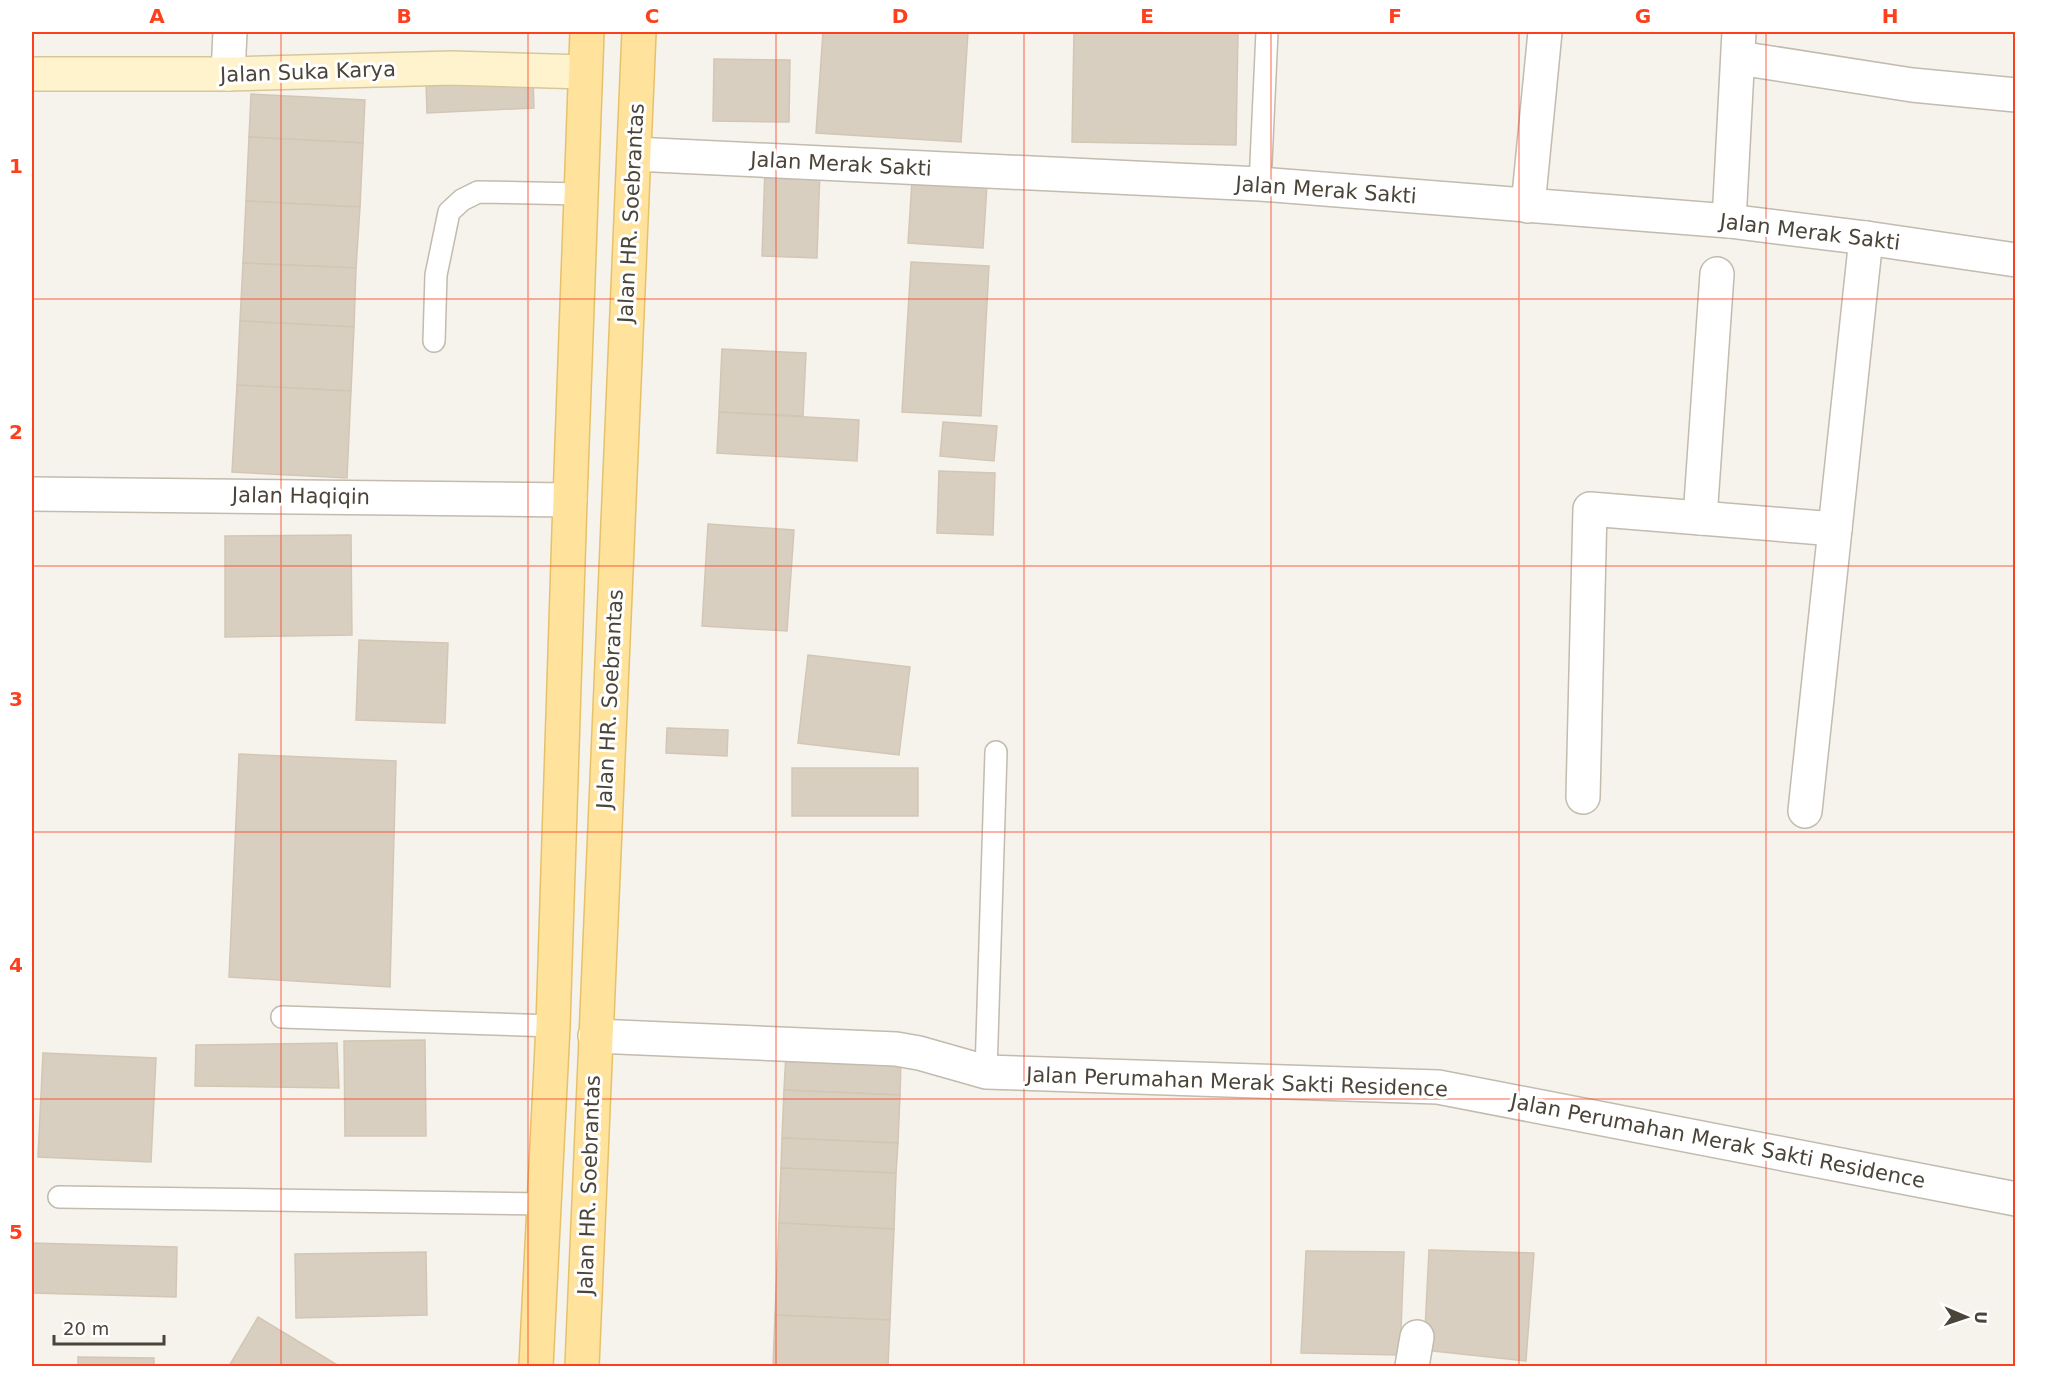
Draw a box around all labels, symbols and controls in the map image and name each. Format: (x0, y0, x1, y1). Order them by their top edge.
text: A (149, 4, 165, 28)
text: B (396, 4, 412, 28)
text: C (645, 4, 659, 28)
text: D (892, 4, 908, 28)
text: E (1140, 4, 1154, 28)
text: F (1388, 4, 1402, 28)
text: G (1635, 4, 1651, 28)
text: H (1882, 4, 1898, 28)
street label: Jalan Suka Karya (218, 57, 396, 87)
street label: Jalan HR. Soebrantas (613, 103, 649, 325)
street label: Jalan Merak Sakti (748, 147, 932, 181)
text: 1 (9, 154, 23, 178)
street label: Jalan Merak Sakti (1233, 172, 1417, 208)
street label: Jalan Merak Sakti (1716, 209, 1902, 255)
text: 2 (9, 420, 23, 444)
street label: Jalan Haqiqin (230, 483, 370, 509)
street label: Jalan HR. Soebrantas (592, 589, 628, 811)
text: 3 (9, 687, 23, 711)
text: 4 (9, 953, 23, 977)
street label: Jalan Perumahan Merak Sakti Residence (1024, 1063, 1448, 1101)
street label: Jalan HR. Soebrantas (573, 1075, 605, 1297)
street label: Jalan Perumahan Merak Sakti Residence (1507, 1089, 1927, 1193)
text: 5 (9, 1220, 23, 1244)
north arrow (1936, 1287, 1996, 1347)
scale bar (54, 1308, 164, 1346)
text: U (1971, 1311, 1990, 1324)
text: 20 m (63, 1318, 109, 1339)

